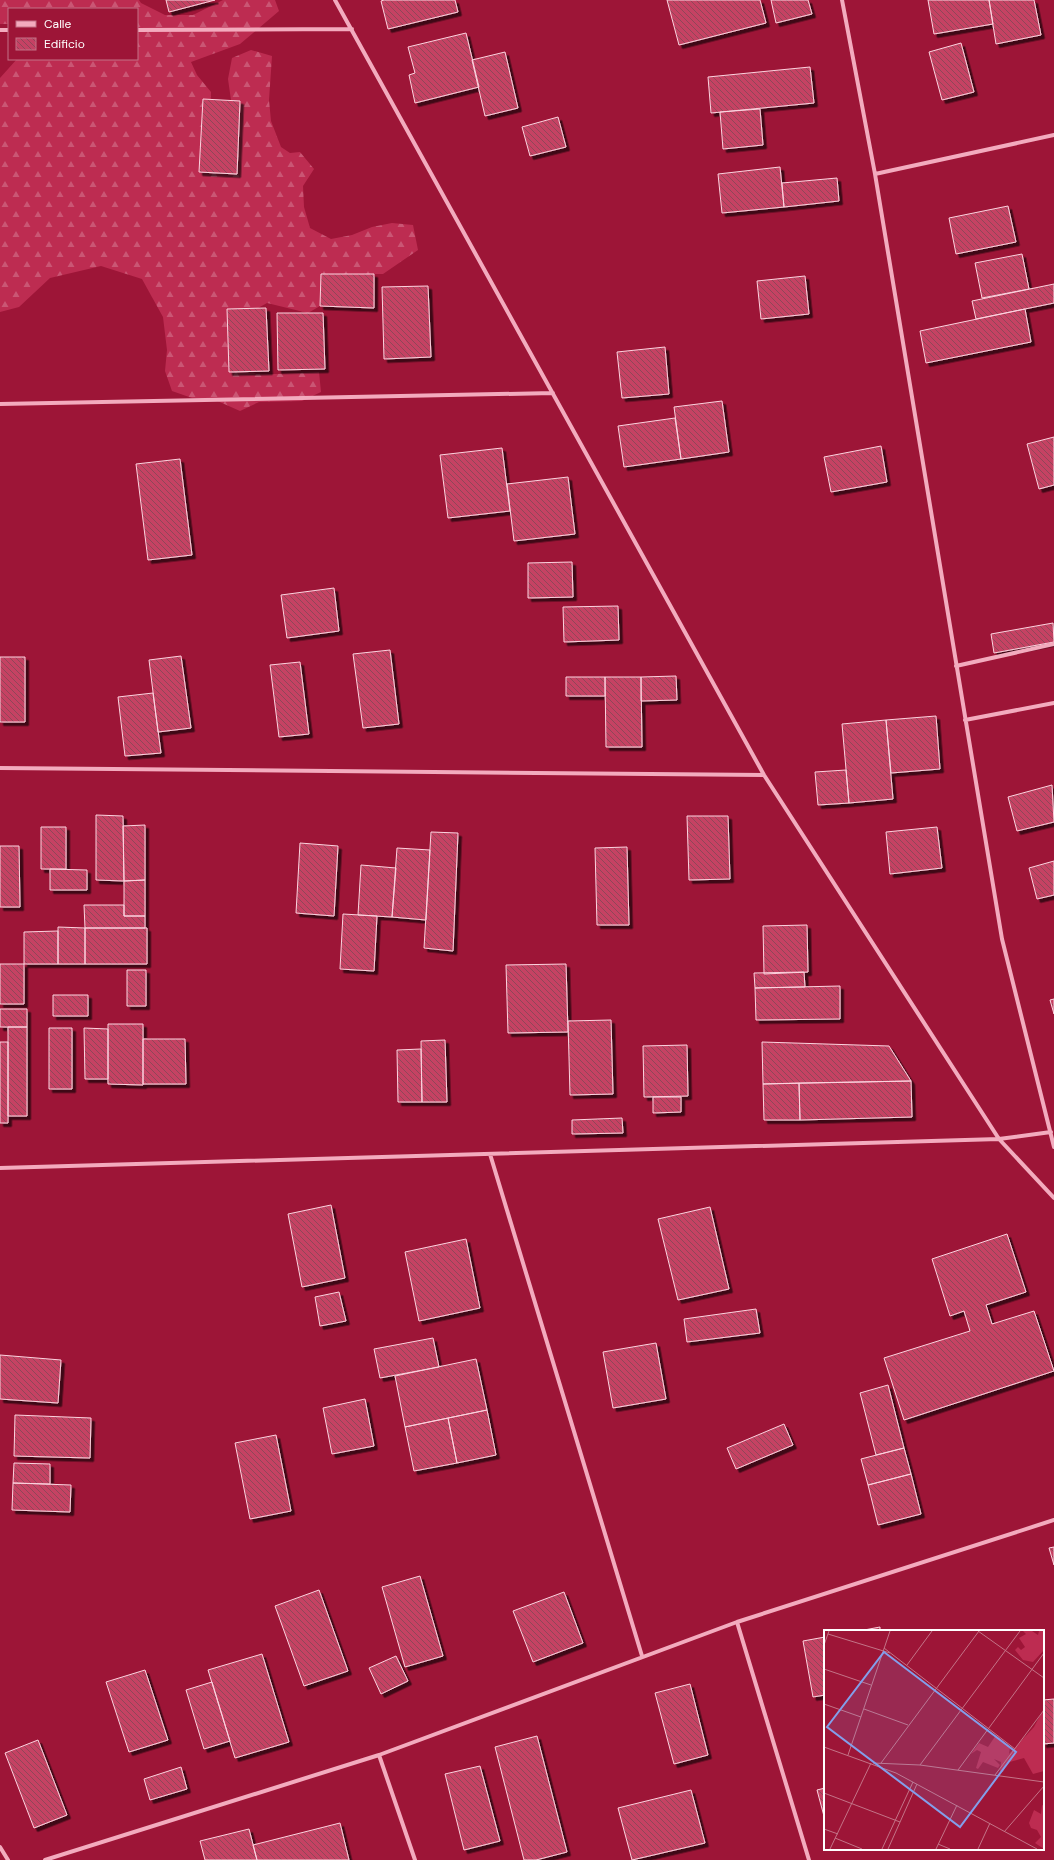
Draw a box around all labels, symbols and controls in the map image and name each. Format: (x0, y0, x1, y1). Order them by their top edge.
legend (8, 8, 138, 60)
text: Calle (44, 16, 71, 32)
text: Edificio (44, 36, 85, 52)
inset map (824, 1630, 1044, 1850)

